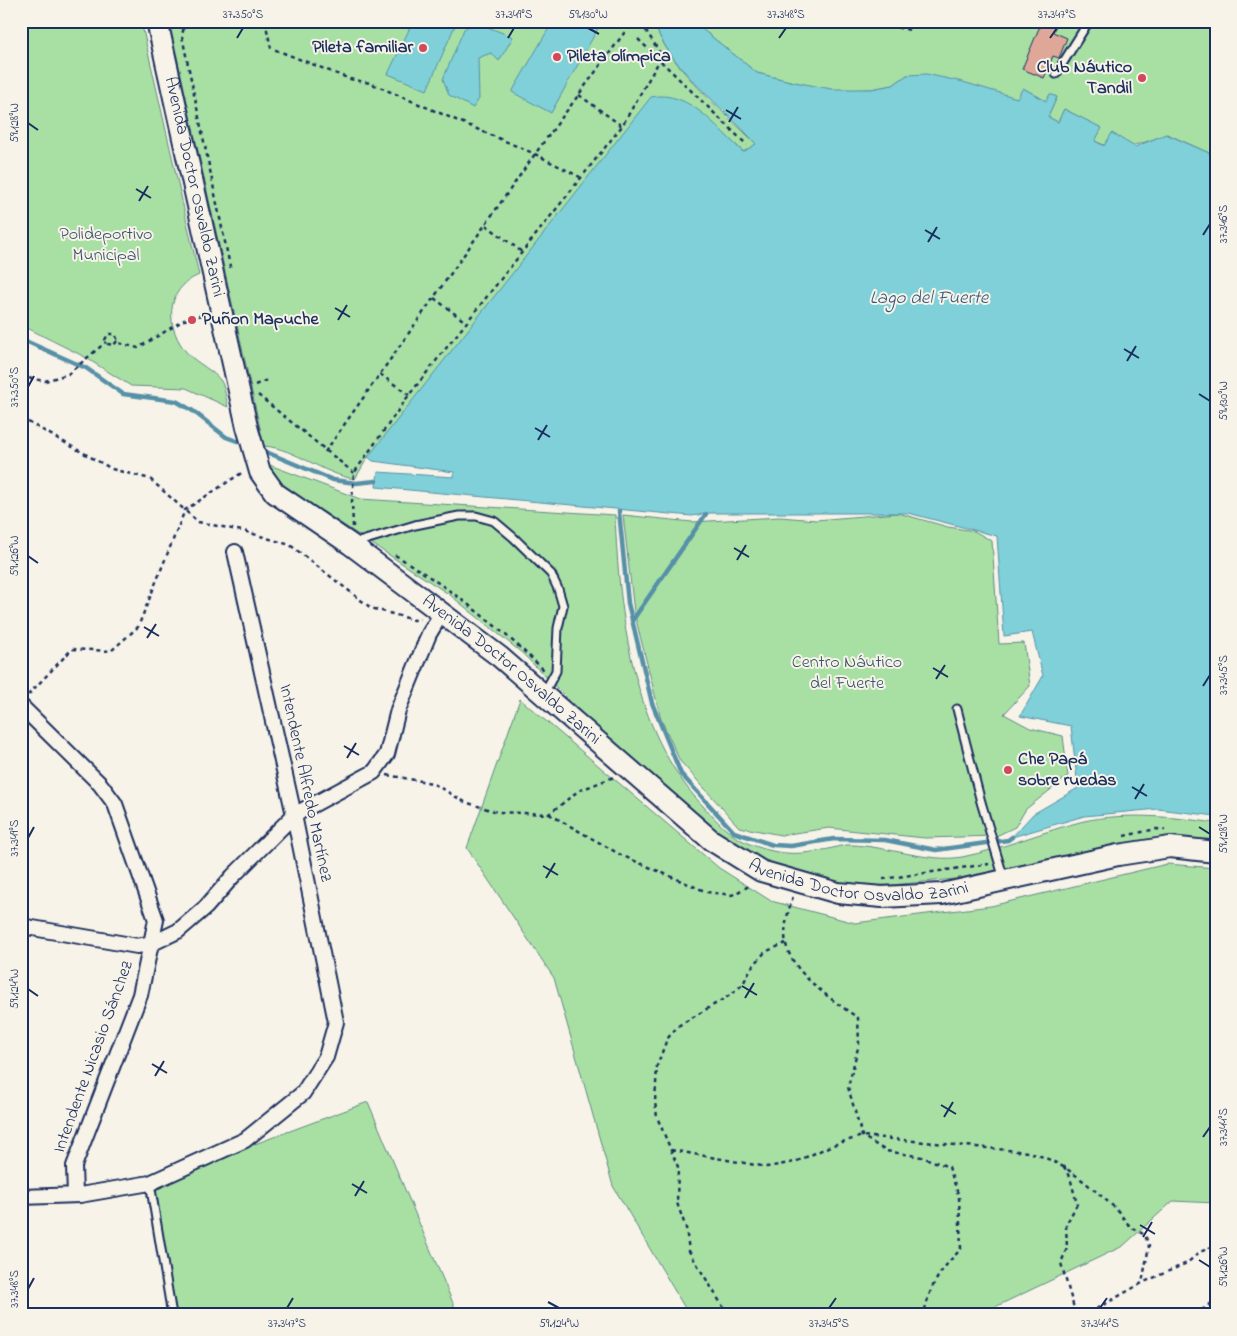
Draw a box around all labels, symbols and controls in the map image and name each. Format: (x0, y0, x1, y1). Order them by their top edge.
text: 37.350°S (223, 6, 263, 24)
text: 37.349°S (496, 6, 533, 24)
text: 59.130°W (568, 6, 608, 24)
text: 37.348°S (767, 6, 805, 24)
text: 37.347°S (1038, 6, 1076, 24)
place label: Pileta familiar (312, 35, 413, 61)
marker: Pileta familiar (417, 42, 429, 54)
place label: Pileta olímpica (567, 44, 671, 70)
marker: Pileta olímpica (551, 51, 563, 63)
place label: Club Náutico Tandil (1037, 55, 1132, 102)
marker: Club Náutico Tandil (1136, 72, 1148, 84)
street label: Avenida Doctor Osvaldo Zarini (157, 74, 231, 300)
text: 59.128°W (6, 103, 24, 143)
text: 37.346°S (1215, 204, 1233, 243)
park label: Polideportivo Municipal (60, 222, 152, 269)
water label: Lago del Fuerte (870, 285, 990, 313)
place label: Puñon Mapuche (202, 307, 319, 333)
marker: Puñon Mapuche (186, 314, 198, 326)
text: 37.350°S (6, 367, 24, 407)
text: 59.130°W (1215, 381, 1233, 421)
text: 59.126°W (6, 536, 24, 576)
street label: Avenida Doctor Osvaldo Zarini (416, 589, 606, 752)
park label: Centro Náutico del Fuerte (792, 650, 902, 697)
text: 37.345°S (1215, 655, 1233, 695)
street label: Intendente Alfredo Martínez (271, 682, 339, 885)
place label: Che Papá sobre ruedas (1018, 747, 1117, 794)
marker: Che Papá sobre ruedas (1002, 764, 1014, 776)
text: 59.128°W (1215, 814, 1233, 854)
text: 37.349°S (6, 819, 24, 856)
street label: Avenida Doctor Osvaldo Zarini (743, 853, 971, 910)
street label: Intendente Nicasio Sánchez (47, 957, 141, 1157)
text: 59.124°W (6, 969, 24, 1009)
text: 37.344°S (1215, 1108, 1233, 1146)
text: 59.126°W (1215, 1247, 1233, 1287)
text: 37.348°S (6, 1270, 24, 1308)
text: 37.347°S (268, 1315, 306, 1333)
text: 59.124°W (539, 1315, 579, 1333)
text: 37.345°S (809, 1315, 849, 1333)
text: 37.344°S (1081, 1315, 1119, 1333)

